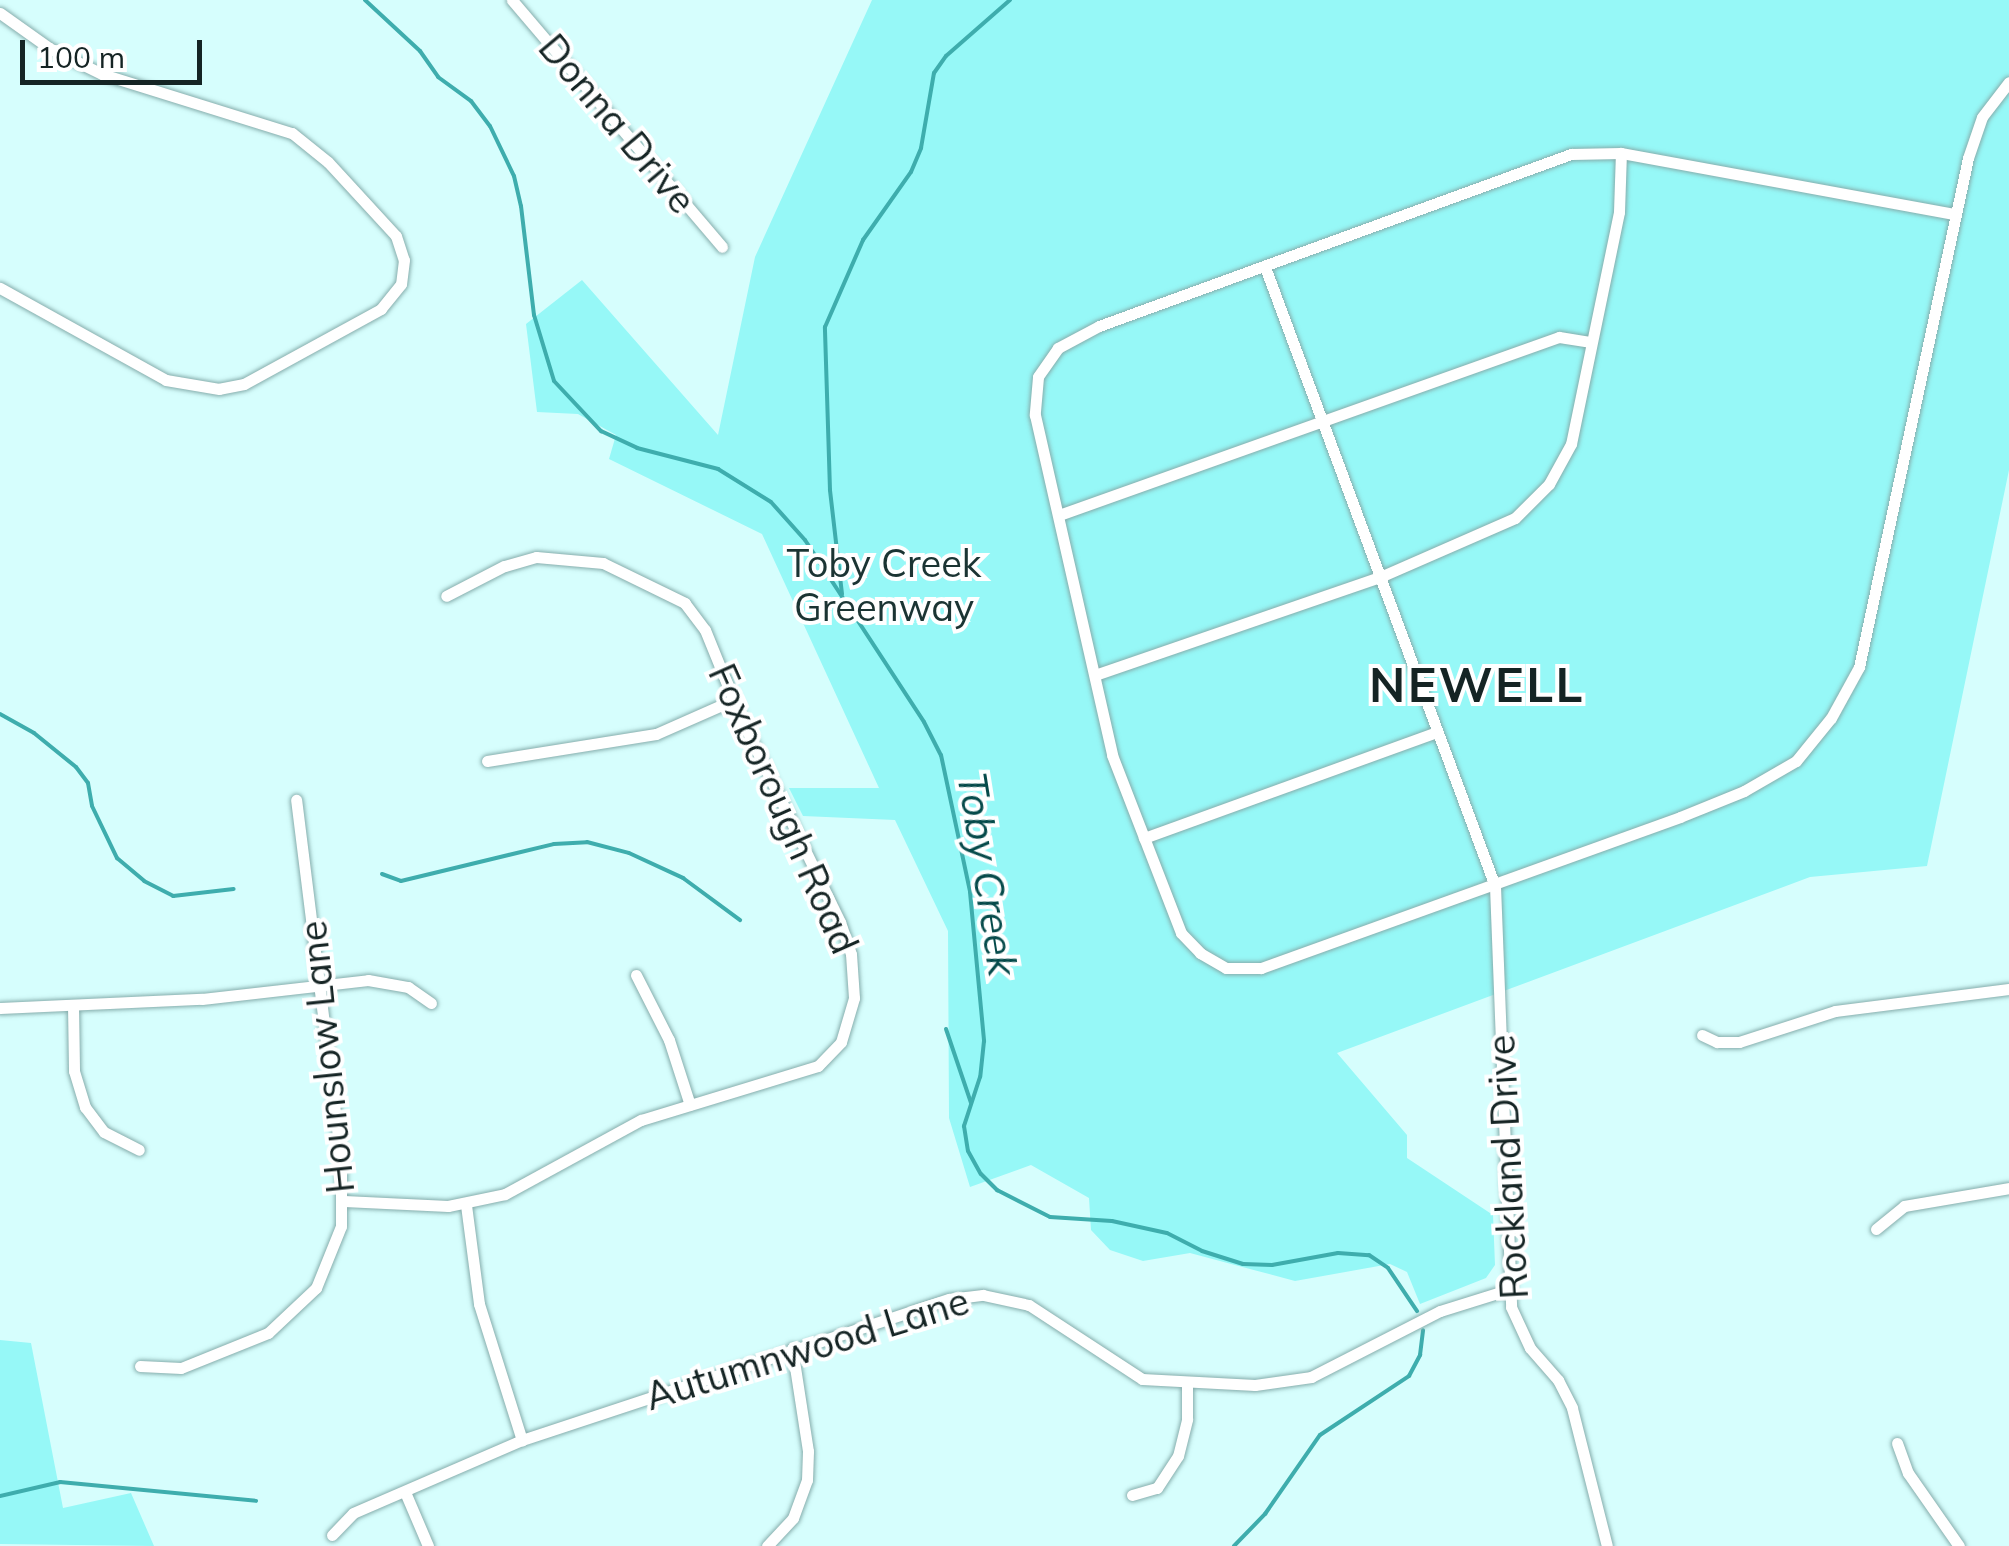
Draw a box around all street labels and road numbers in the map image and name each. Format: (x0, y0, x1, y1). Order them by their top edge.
street label: Donna Drive (529, 25, 705, 223)
street label: Foxborough Road (699, 657, 867, 961)
street label: Hounslow Lane (290, 919, 364, 1195)
street label: Rockland Drive (1478, 1034, 1538, 1300)
street label: Autumnwood Lane (640, 1278, 974, 1420)

